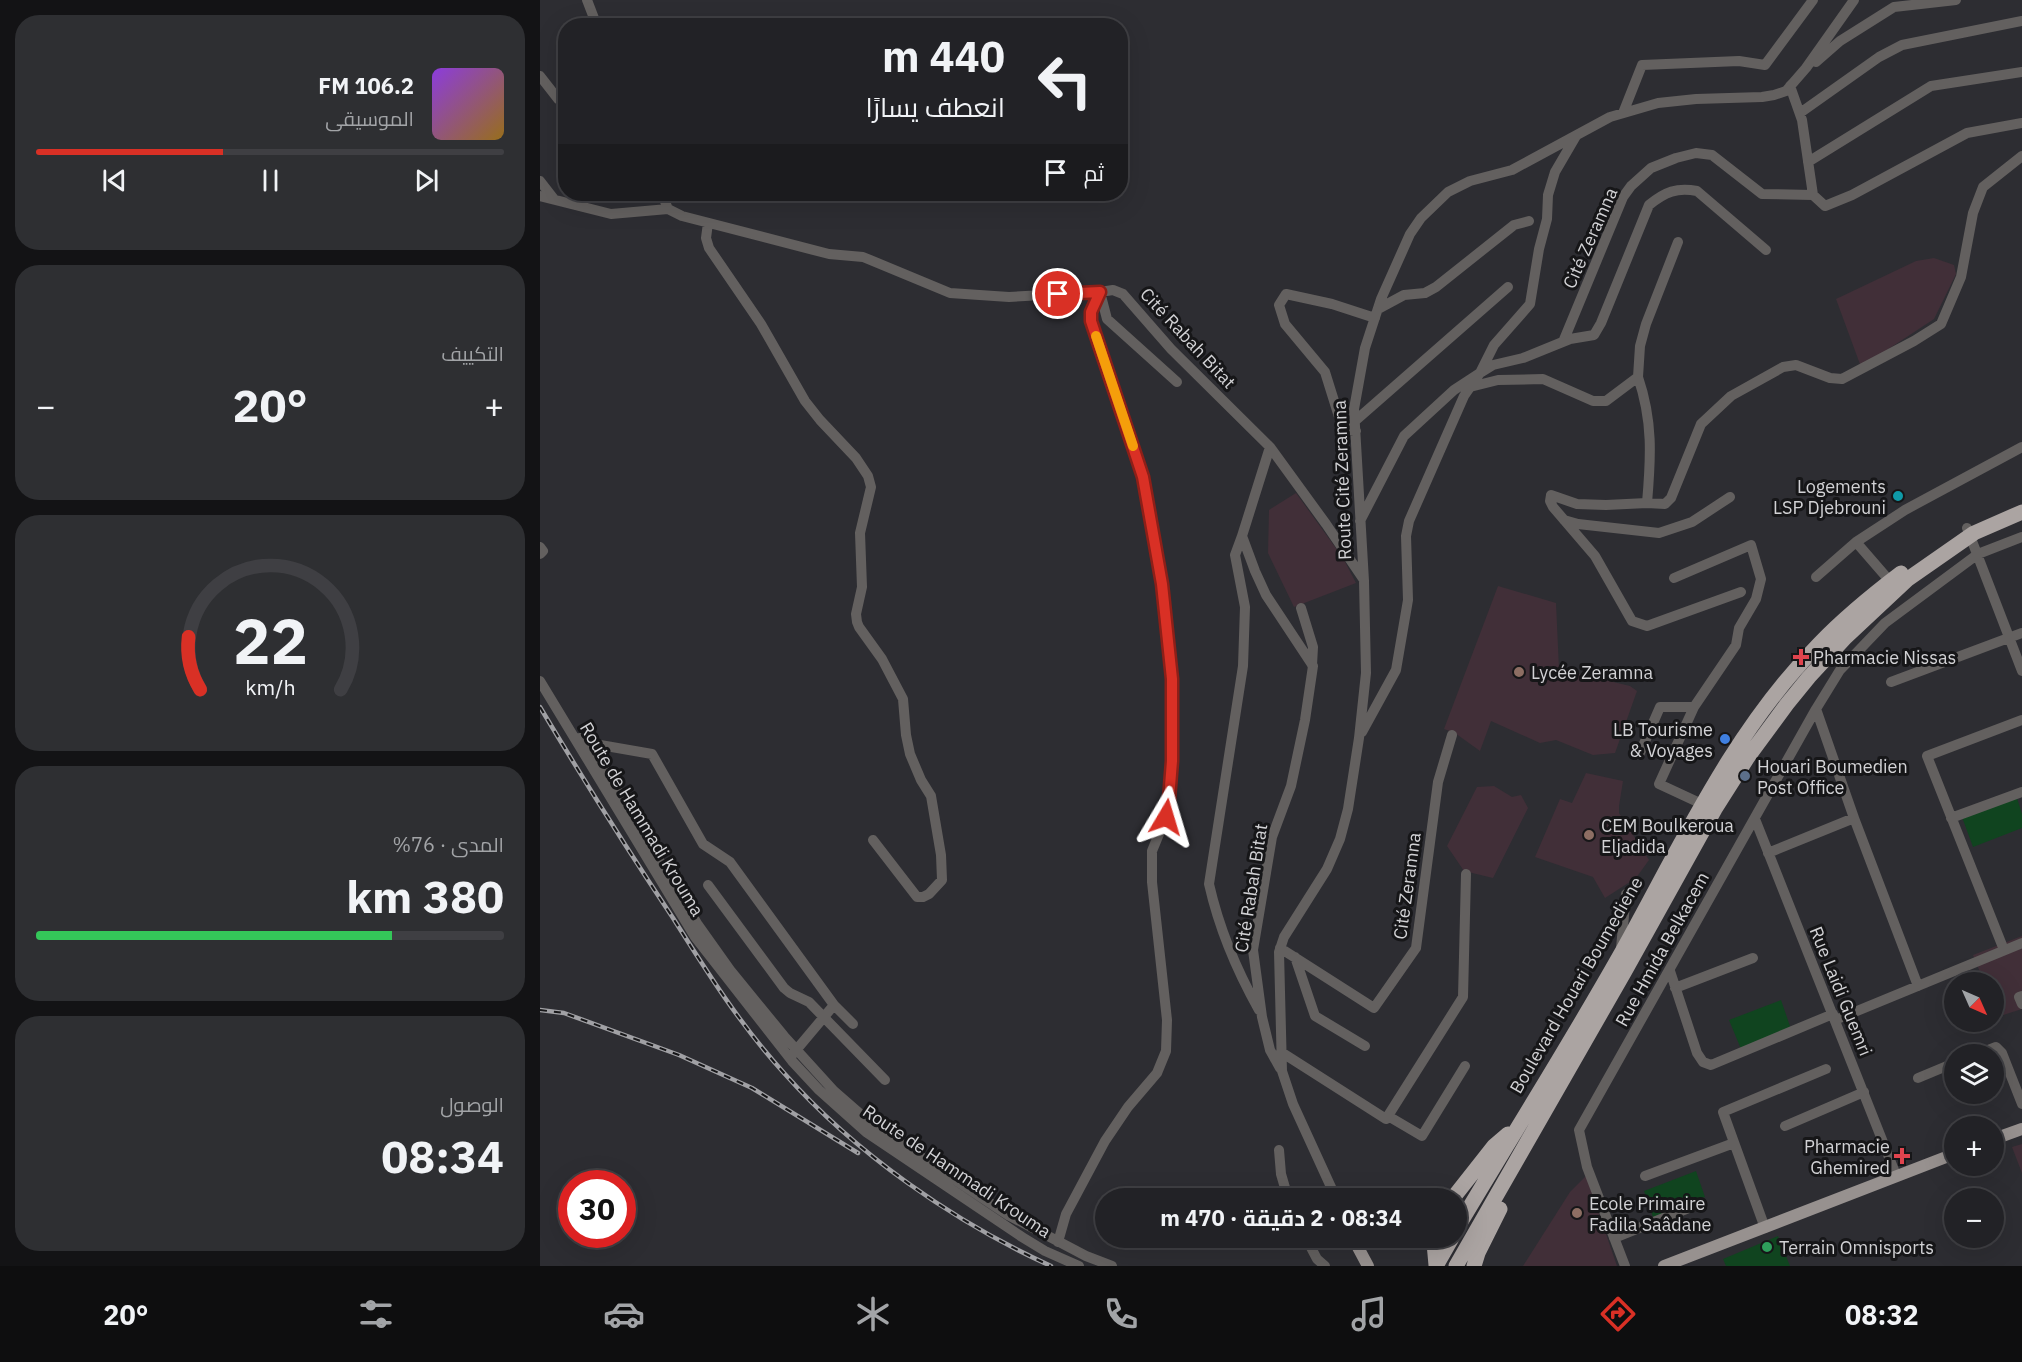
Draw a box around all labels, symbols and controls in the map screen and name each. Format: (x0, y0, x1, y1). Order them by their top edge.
text: 440 m (882, 29, 1005, 84)
icon: left (1026, 42, 1104, 120)
text: 106.2 FM (318, 71, 414, 100)
text: انعطف يسارًا (866, 89, 1005, 124)
text: الموسيقى (325, 105, 414, 132)
icon: arrive (1039, 156, 1072, 189)
text: ثم (1084, 158, 1104, 187)
icon: previous (98, 164, 131, 197)
icon: pause (254, 164, 287, 197)
icon: next (410, 164, 443, 197)
street label: Cité Zeramna (1558, 184, 1623, 292)
pin (1032, 268, 1083, 319)
icon: arrive (1041, 277, 1074, 310)
street label: Cité Rabah Bitat (1135, 283, 1241, 393)
text: التكييف (441, 340, 504, 367)
text: 20° (232, 376, 308, 434)
text: − (36, 384, 56, 427)
text: + (484, 384, 504, 427)
street label: Route Cité Zeramna (1328, 399, 1356, 560)
place label: Logements LSP Djebrouni (1773, 475, 1886, 519)
marker: Logements LSP Djebrouni (1891, 489, 1905, 503)
text: 22 (233, 600, 307, 681)
place label: Pharmacie Nissas (1813, 646, 1956, 669)
marker: Pharmacie Nissas (1794, 650, 1808, 664)
place label: Lycée Zeramna (1531, 661, 1653, 684)
marker: Lycée Zeramna (1512, 665, 1526, 679)
text: km/h (245, 673, 295, 701)
street label: Route de Hammadi Krouma (575, 718, 709, 921)
place label: LB Tourisme & Voyages (1613, 718, 1713, 762)
marker: LB Tourisme & Voyages (1718, 732, 1732, 746)
place label: Houari Boumedien Post Office (1757, 755, 1908, 799)
marker: Houari Boumedien Post Office (1738, 769, 1752, 783)
position arrow (1134, 785, 1198, 849)
place label: CEM Boulkeroua Eljadida (1601, 814, 1734, 858)
street label: Cité Rabah Bitat (1229, 822, 1273, 954)
marker: CEM Boulkeroua Eljadida (1582, 828, 1596, 842)
text: المدى · 76% (392, 831, 504, 858)
street label: Cité Zeramna (1388, 831, 1426, 941)
text: 380 km (346, 867, 504, 925)
street label: Rue Hmida Belkacem (1610, 868, 1714, 1030)
street label: Boulevard Houari Boumediene (1504, 872, 1648, 1098)
street label: Rue Laidi Guemri (1805, 923, 1877, 1059)
north arrow (1944, 972, 2004, 1032)
map controls (1944, 972, 2004, 1248)
button: layers (1944, 1044, 2004, 1104)
text: الوصول (440, 1091, 504, 1118)
street label: Route de Hammadi Krouma (858, 1099, 1056, 1243)
button: + (1944, 1116, 2004, 1176)
text: 08:34 (381, 1127, 504, 1185)
place label: Pharmacie Ghemired (1804, 1135, 1890, 1179)
marker: Pharmacie Ghemired (1895, 1149, 1909, 1163)
speed limit sign: 30 (558, 1170, 636, 1248)
button: − (1944, 1188, 2004, 1248)
place label: Ecole Primaire Fadila Saâdane (1589, 1192, 1712, 1236)
text: 08:34 · 2 دقيقة · 470 m (1160, 1203, 1402, 1232)
marker: Ecole Primaire Fadila Saâdane (1570, 1206, 1584, 1220)
place label: Terrain Omnisports (1779, 1236, 1934, 1259)
marker: Terrain Omnisports (1760, 1240, 1774, 1254)
icon: filters (355, 1293, 397, 1335)
icon: car (603, 1293, 645, 1335)
icon: climate (852, 1293, 894, 1335)
icon: phone (1100, 1293, 1142, 1335)
icon: music (1348, 1293, 1390, 1335)
icon: directions (1597, 1293, 1639, 1335)
text: 20° (103, 1297, 148, 1332)
text: 08:32 (1845, 1297, 1919, 1332)

